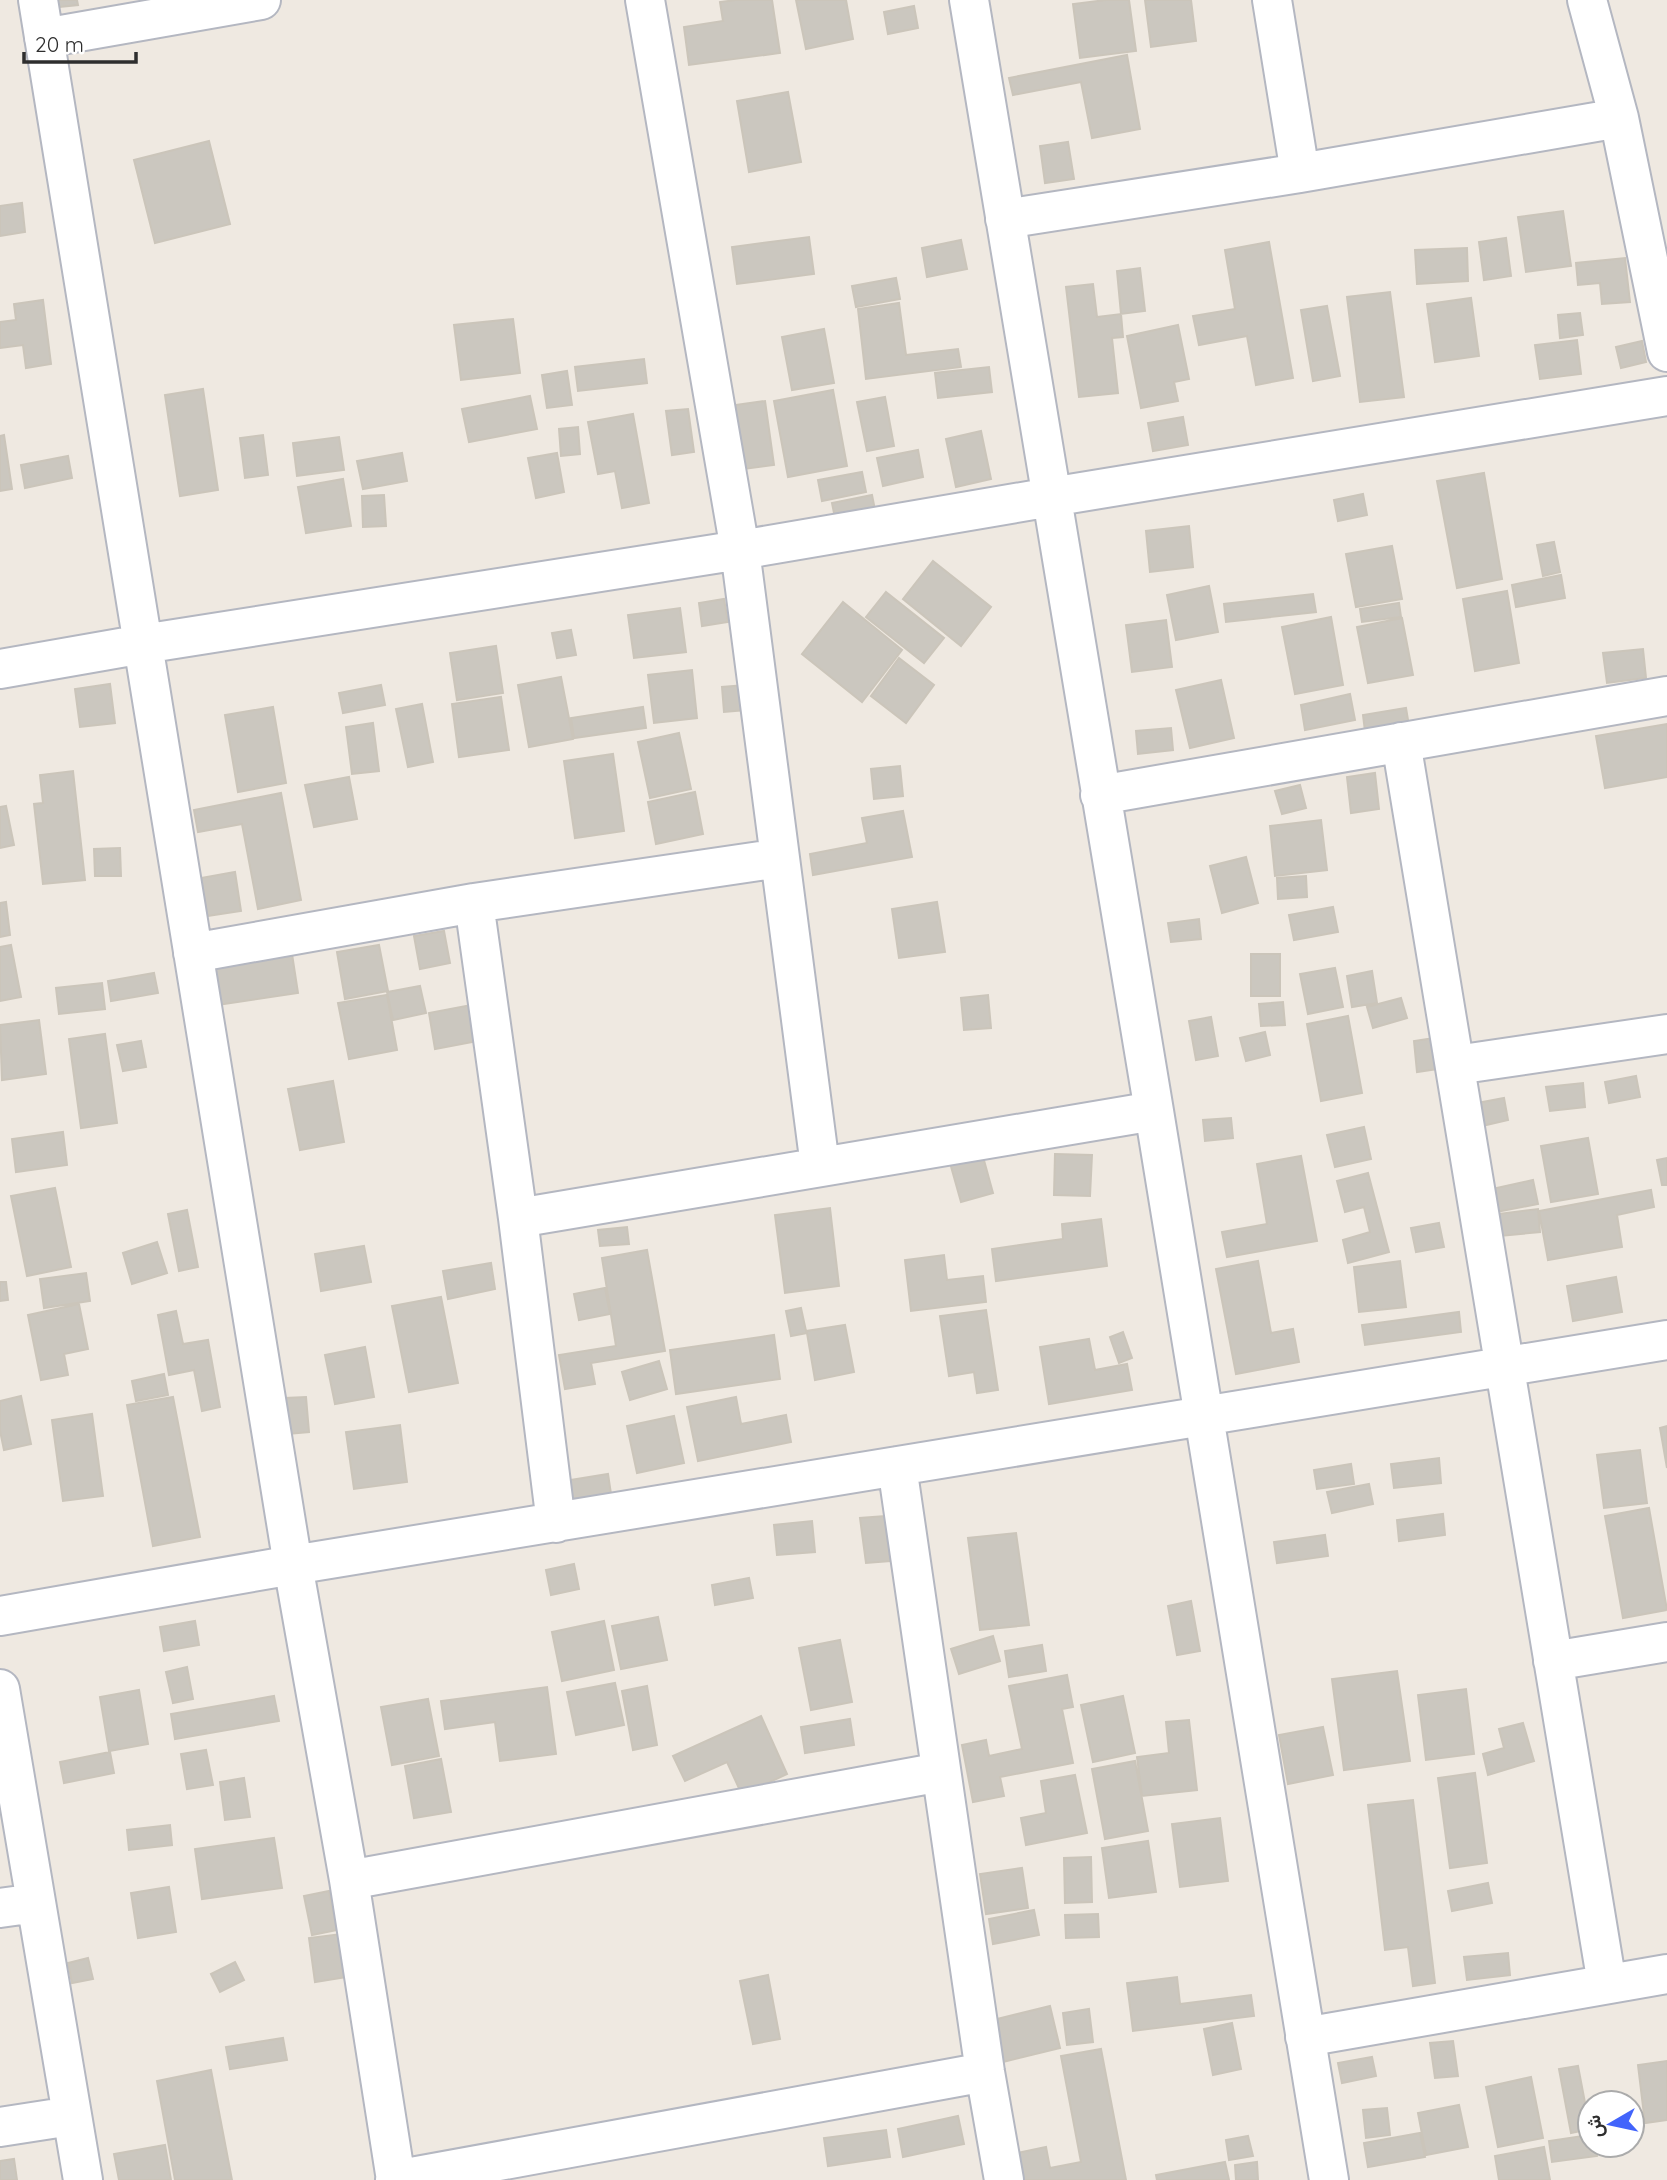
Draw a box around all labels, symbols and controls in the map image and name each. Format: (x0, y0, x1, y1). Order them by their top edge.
scale bar (24, 21, 136, 65)
text: 20 m (35, 31, 84, 57)
north arrow (1576, 2089, 1646, 2159)
text: ش (1581, 2113, 1608, 2140)

